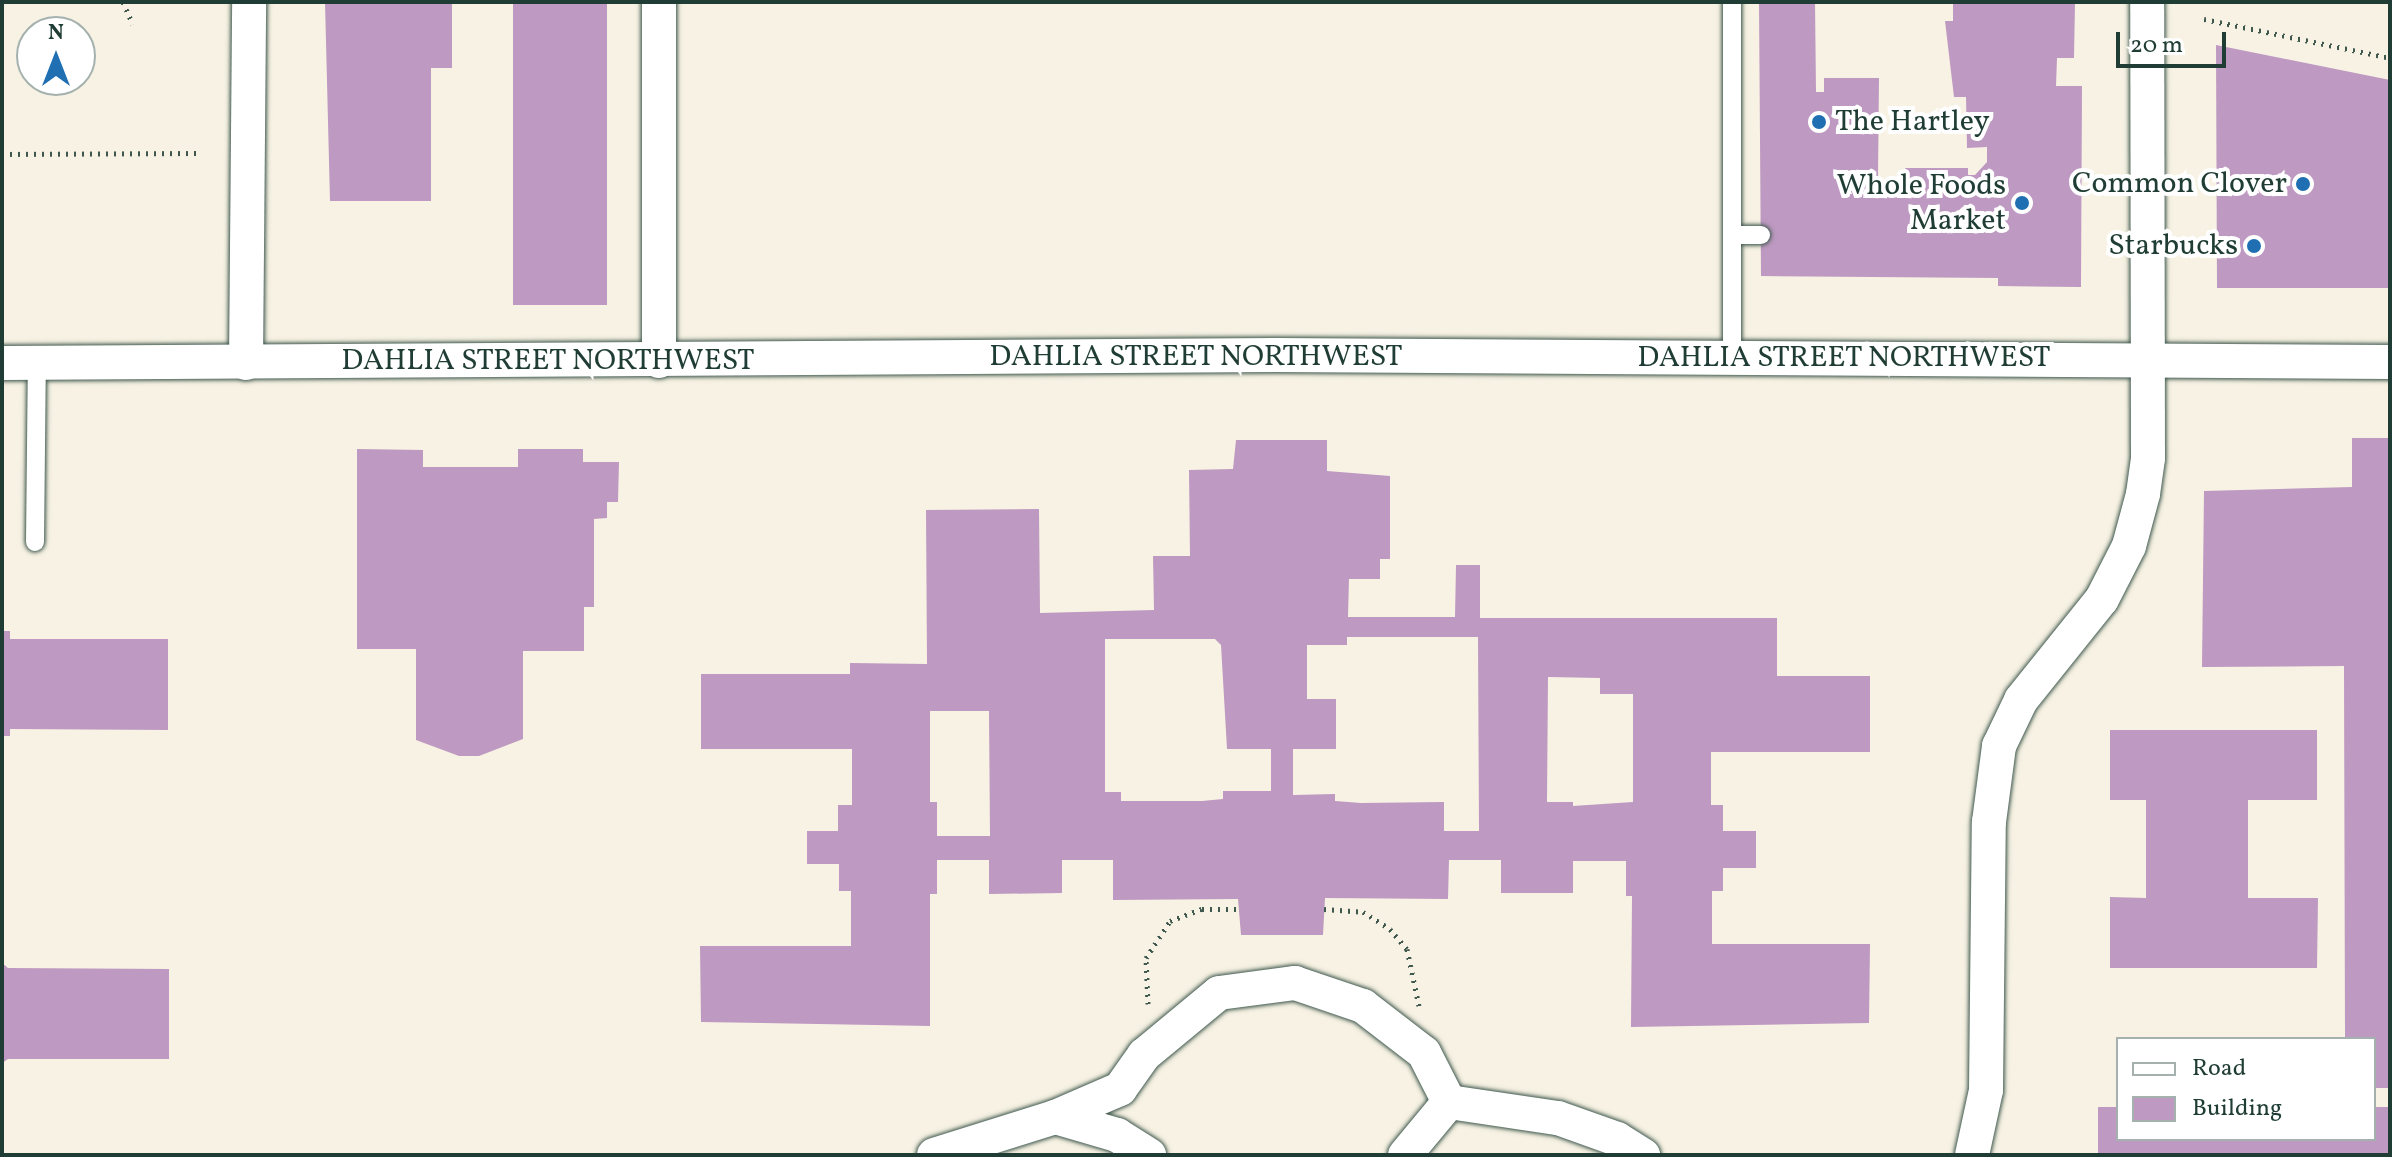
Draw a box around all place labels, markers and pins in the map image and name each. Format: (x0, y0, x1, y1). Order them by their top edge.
place label: The Hartley (1835, 104, 1990, 140)
marker: The Hartley (1810, 113, 1828, 131)
place label: Common Clover (2072, 166, 2287, 202)
place label: Whole Foods Market (1836, 168, 2006, 238)
marker: Common Clover (2294, 175, 2312, 193)
marker: Whole Foods Market (2013, 194, 2031, 212)
place label: Starbucks (2108, 228, 2238, 264)
marker: Starbucks (2245, 237, 2263, 255)

